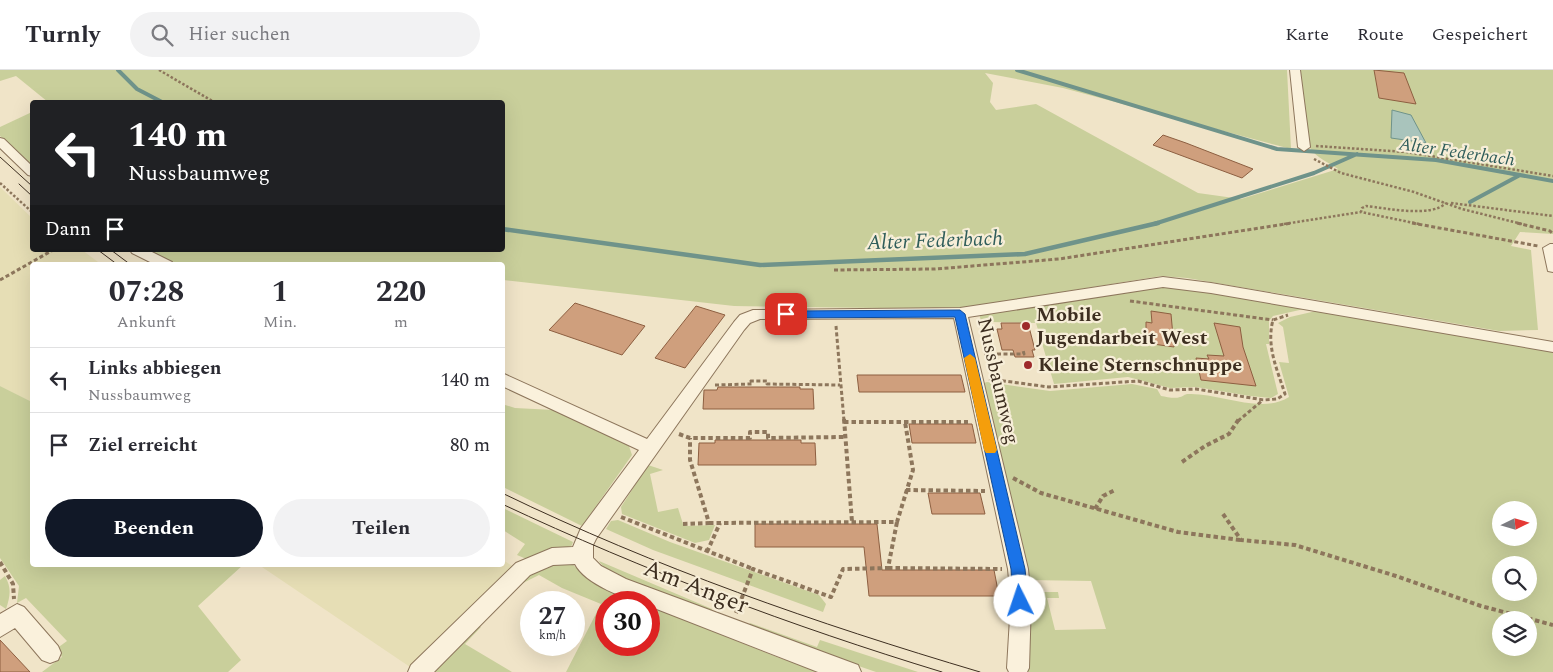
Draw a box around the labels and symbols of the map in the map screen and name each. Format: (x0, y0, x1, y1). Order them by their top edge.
water label: Alter Federbach (1396, 130, 1517, 173)
water label: Alter Federbach (865, 223, 1004, 259)
pin (765, 293, 807, 335)
place label: Mobile Jugendarbeit West (1036, 300, 1208, 353)
street label: Nussbaumweg (969, 315, 1027, 447)
marker: Mobile Jugendarbeit West (1020, 320, 1032, 332)
place label: Kleine Sternschnuppe (1038, 350, 1242, 380)
marker: Kleine Sternschnuppe (1022, 359, 1034, 371)
north arrow (1492, 501, 1538, 546)
street label: Am Anger (638, 550, 754, 624)
position arrow (993, 574, 1045, 626)
speed limit sign: 30 (595, 591, 660, 656)

